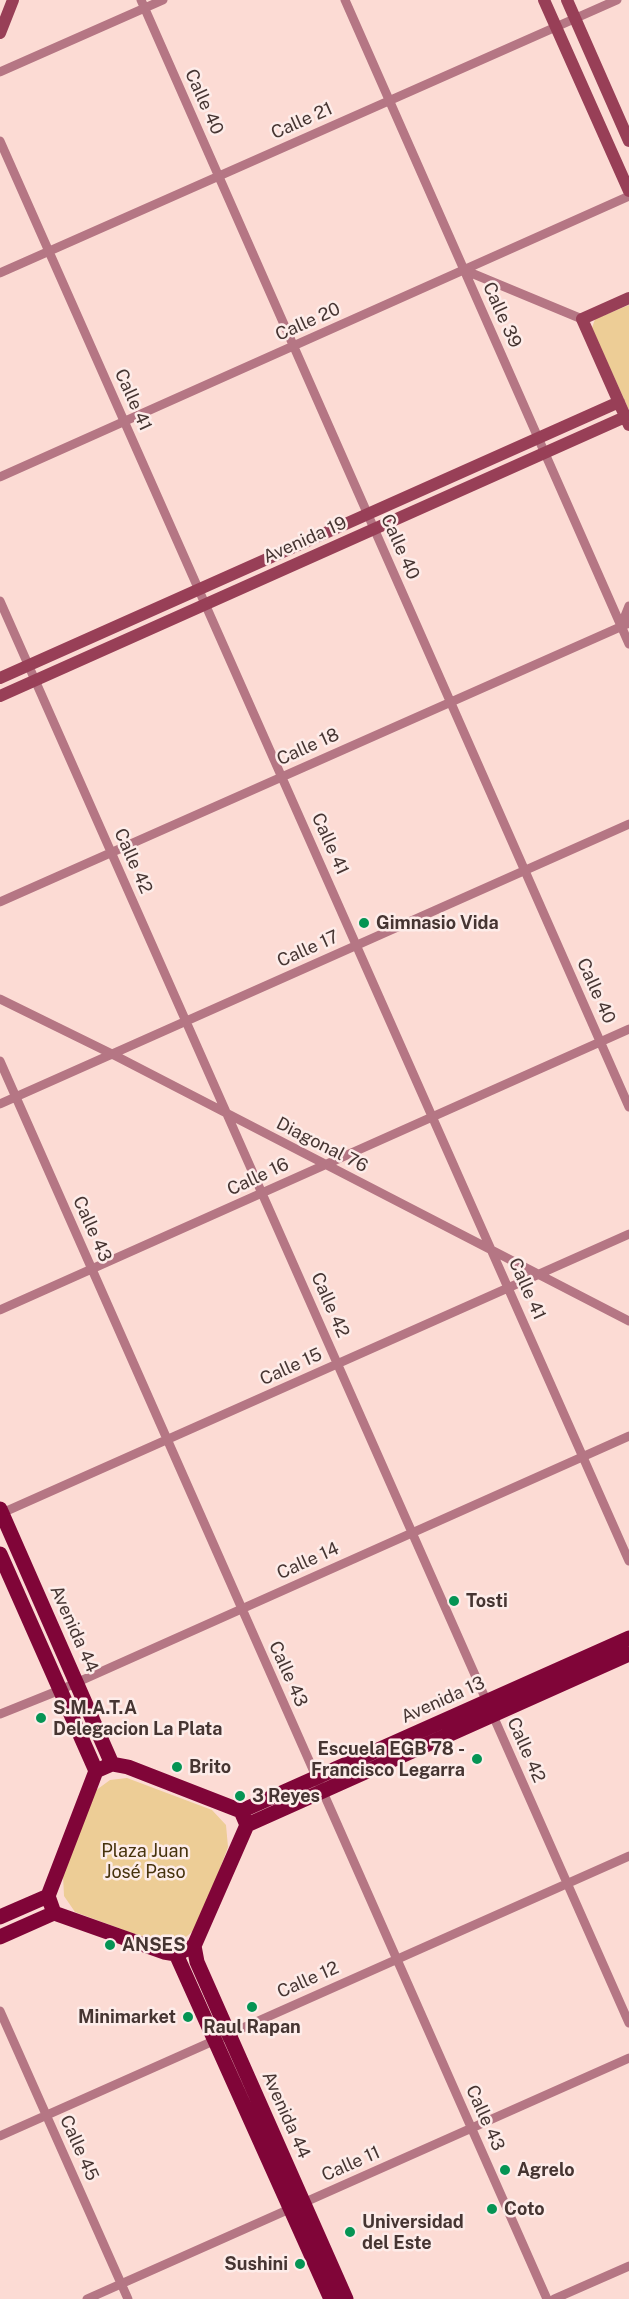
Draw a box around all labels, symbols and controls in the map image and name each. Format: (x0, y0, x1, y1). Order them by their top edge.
street label: Calle 40 (180, 66, 228, 138)
street label: Calle 21 (268, 98, 336, 144)
street label: Calle 39 (478, 279, 526, 351)
street label: Calle 20 (272, 298, 344, 346)
street label: Calle 41 (110, 366, 156, 434)
street label: Calle 40 (376, 511, 424, 583)
street label: Avenida 19 (260, 512, 350, 568)
street label: Calle 18 (273, 724, 343, 770)
street label: Calle 41 (307, 810, 353, 878)
street label: Calle 42 (109, 825, 157, 897)
place label: Gimnasio Vida (376, 912, 499, 934)
marker: Gimnasio Vida (357, 916, 371, 930)
street label: Calle 17 (274, 926, 342, 972)
street label: Calle 40 (572, 955, 620, 1027)
street label: Diagonal 76 (273, 1113, 371, 1177)
street label: Calle 16 (224, 1153, 292, 1201)
street label: Calle 43 (68, 1193, 116, 1265)
street label: Calle 41 (504, 1255, 550, 1323)
street label: Calle 42 (306, 1269, 354, 1341)
street label: Calle 15 (257, 1344, 325, 1390)
street label: Calle 14 (274, 1538, 342, 1584)
street label: Avenida 44 (45, 1582, 103, 1676)
place label: Tosti (466, 1590, 508, 1612)
marker: Tosti (447, 1594, 461, 1608)
street label: Calle 43 (264, 1638, 312, 1710)
street label: Avenida 13 (398, 1672, 488, 1728)
place label: S.M.A.T.A Delegacion La Plata (53, 1697, 223, 1740)
marker: S.M.A.T.A Delegacion La Plata (34, 1711, 48, 1725)
street label: Calle 42 (502, 1714, 550, 1786)
place label: Escuela EGB 78 - Francisco Legarra (311, 1738, 465, 1780)
marker: Escuela EGB 78 - Francisco Legarra (470, 1752, 484, 1766)
place label: Brito (189, 1756, 231, 1778)
marker: Brito (170, 1760, 184, 1774)
place label: 3 Reyes (252, 1785, 320, 1807)
marker: 3 Reyes (233, 1789, 247, 1803)
park label: Plaza Juan José Paso (101, 1840, 189, 1882)
place label: ANSES (122, 1934, 186, 1956)
marker: ANSES (103, 1938, 117, 1952)
street label: Calle 12 (274, 1957, 342, 2003)
marker: Raul Rapan (245, 2000, 259, 2014)
place label: Minimarket (78, 2006, 176, 2028)
marker: Minimarket (181, 2010, 195, 2024)
place label: Raul Rapan (203, 2016, 301, 2038)
street label: Avenida 44 (257, 2068, 315, 2162)
street label: Calle 43 (461, 2082, 509, 2154)
street label: Calle 45 (55, 2112, 103, 2184)
street label: Calle 11 (318, 2142, 384, 2186)
place label: Agrelo (517, 2159, 575, 2181)
marker: Agrelo (498, 2163, 512, 2177)
place label: Coto (504, 2198, 545, 2220)
marker: Coto (485, 2202, 499, 2216)
place label: Universidad del Este (362, 2211, 464, 2254)
marker: Universidad del Este (343, 2225, 357, 2239)
place label: Sushini (224, 2253, 288, 2275)
marker: Sushini (293, 2257, 307, 2271)

